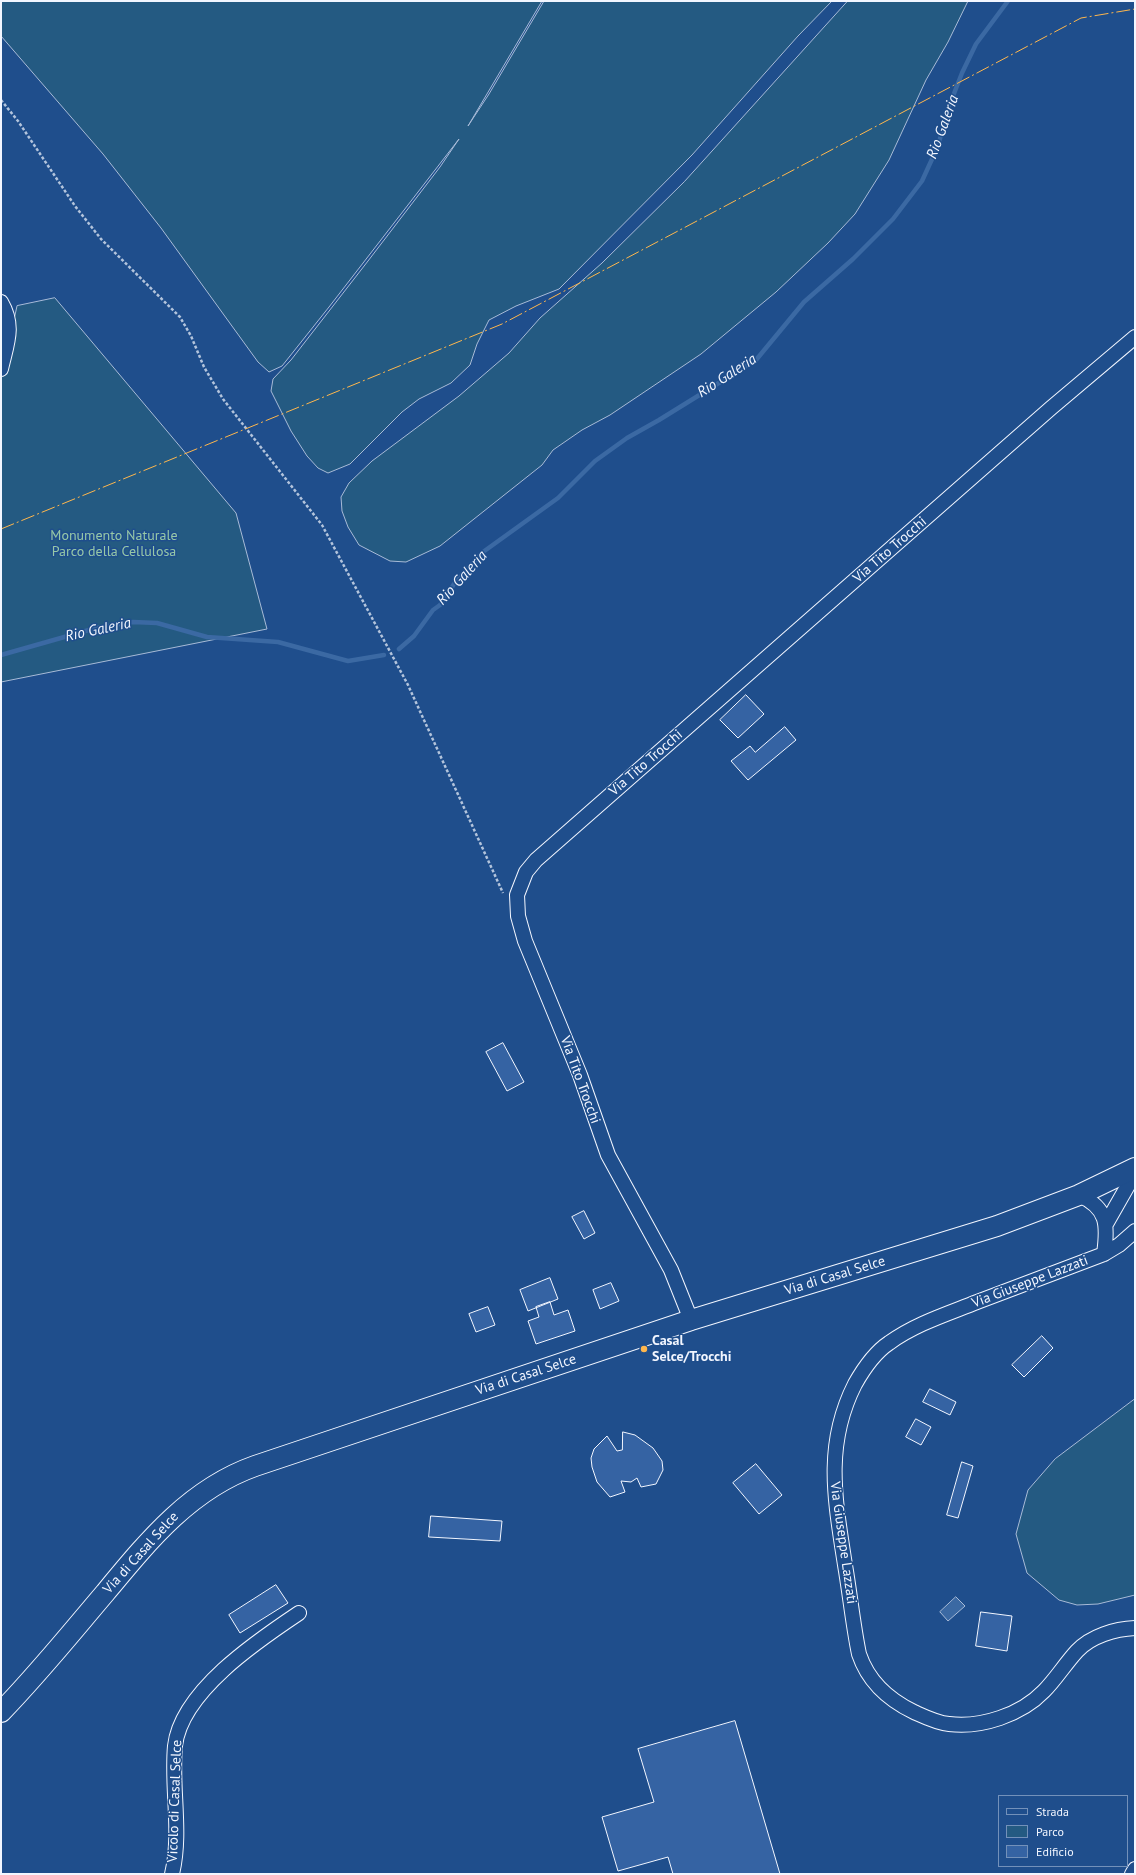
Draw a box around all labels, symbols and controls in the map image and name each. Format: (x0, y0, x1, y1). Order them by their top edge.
water label: Rio Galeria (923, 93, 963, 161)
water label: Rio Galeria (694, 350, 760, 402)
street label: Via Tito Trocchi (850, 513, 930, 587)
park label: Monumento Naturale Parco della Cellulosa (50, 528, 178, 560)
water label: Rio Galeria (433, 547, 491, 609)
water label: Rio Galeria (63, 614, 133, 646)
street label: Via Tito Trocchi (606, 726, 686, 800)
street label: Via Tito Trocchi (556, 1034, 604, 1126)
street label: Via Giuseppe Lazzati (970, 1252, 1090, 1312)
street label: Via di Casal Selce (783, 1253, 887, 1299)
place label: Casal Selce/Trocchi (652, 1333, 731, 1366)
marker: Casal Selce/Trocchi (639, 1344, 649, 1354)
street label: Via di Casal Selce (474, 1351, 578, 1399)
street label: Via Giuseppe Lazzati (826, 1481, 860, 1605)
street label: Via di Casal Selce (100, 1509, 182, 1597)
street label: Vicolo di Casal Selce (164, 1739, 186, 1863)
legend (998, 1795, 1128, 1867)
text: Strada (1036, 1804, 1069, 1819)
text: Parco (1036, 1824, 1064, 1839)
text: Edificio (1036, 1844, 1074, 1859)

